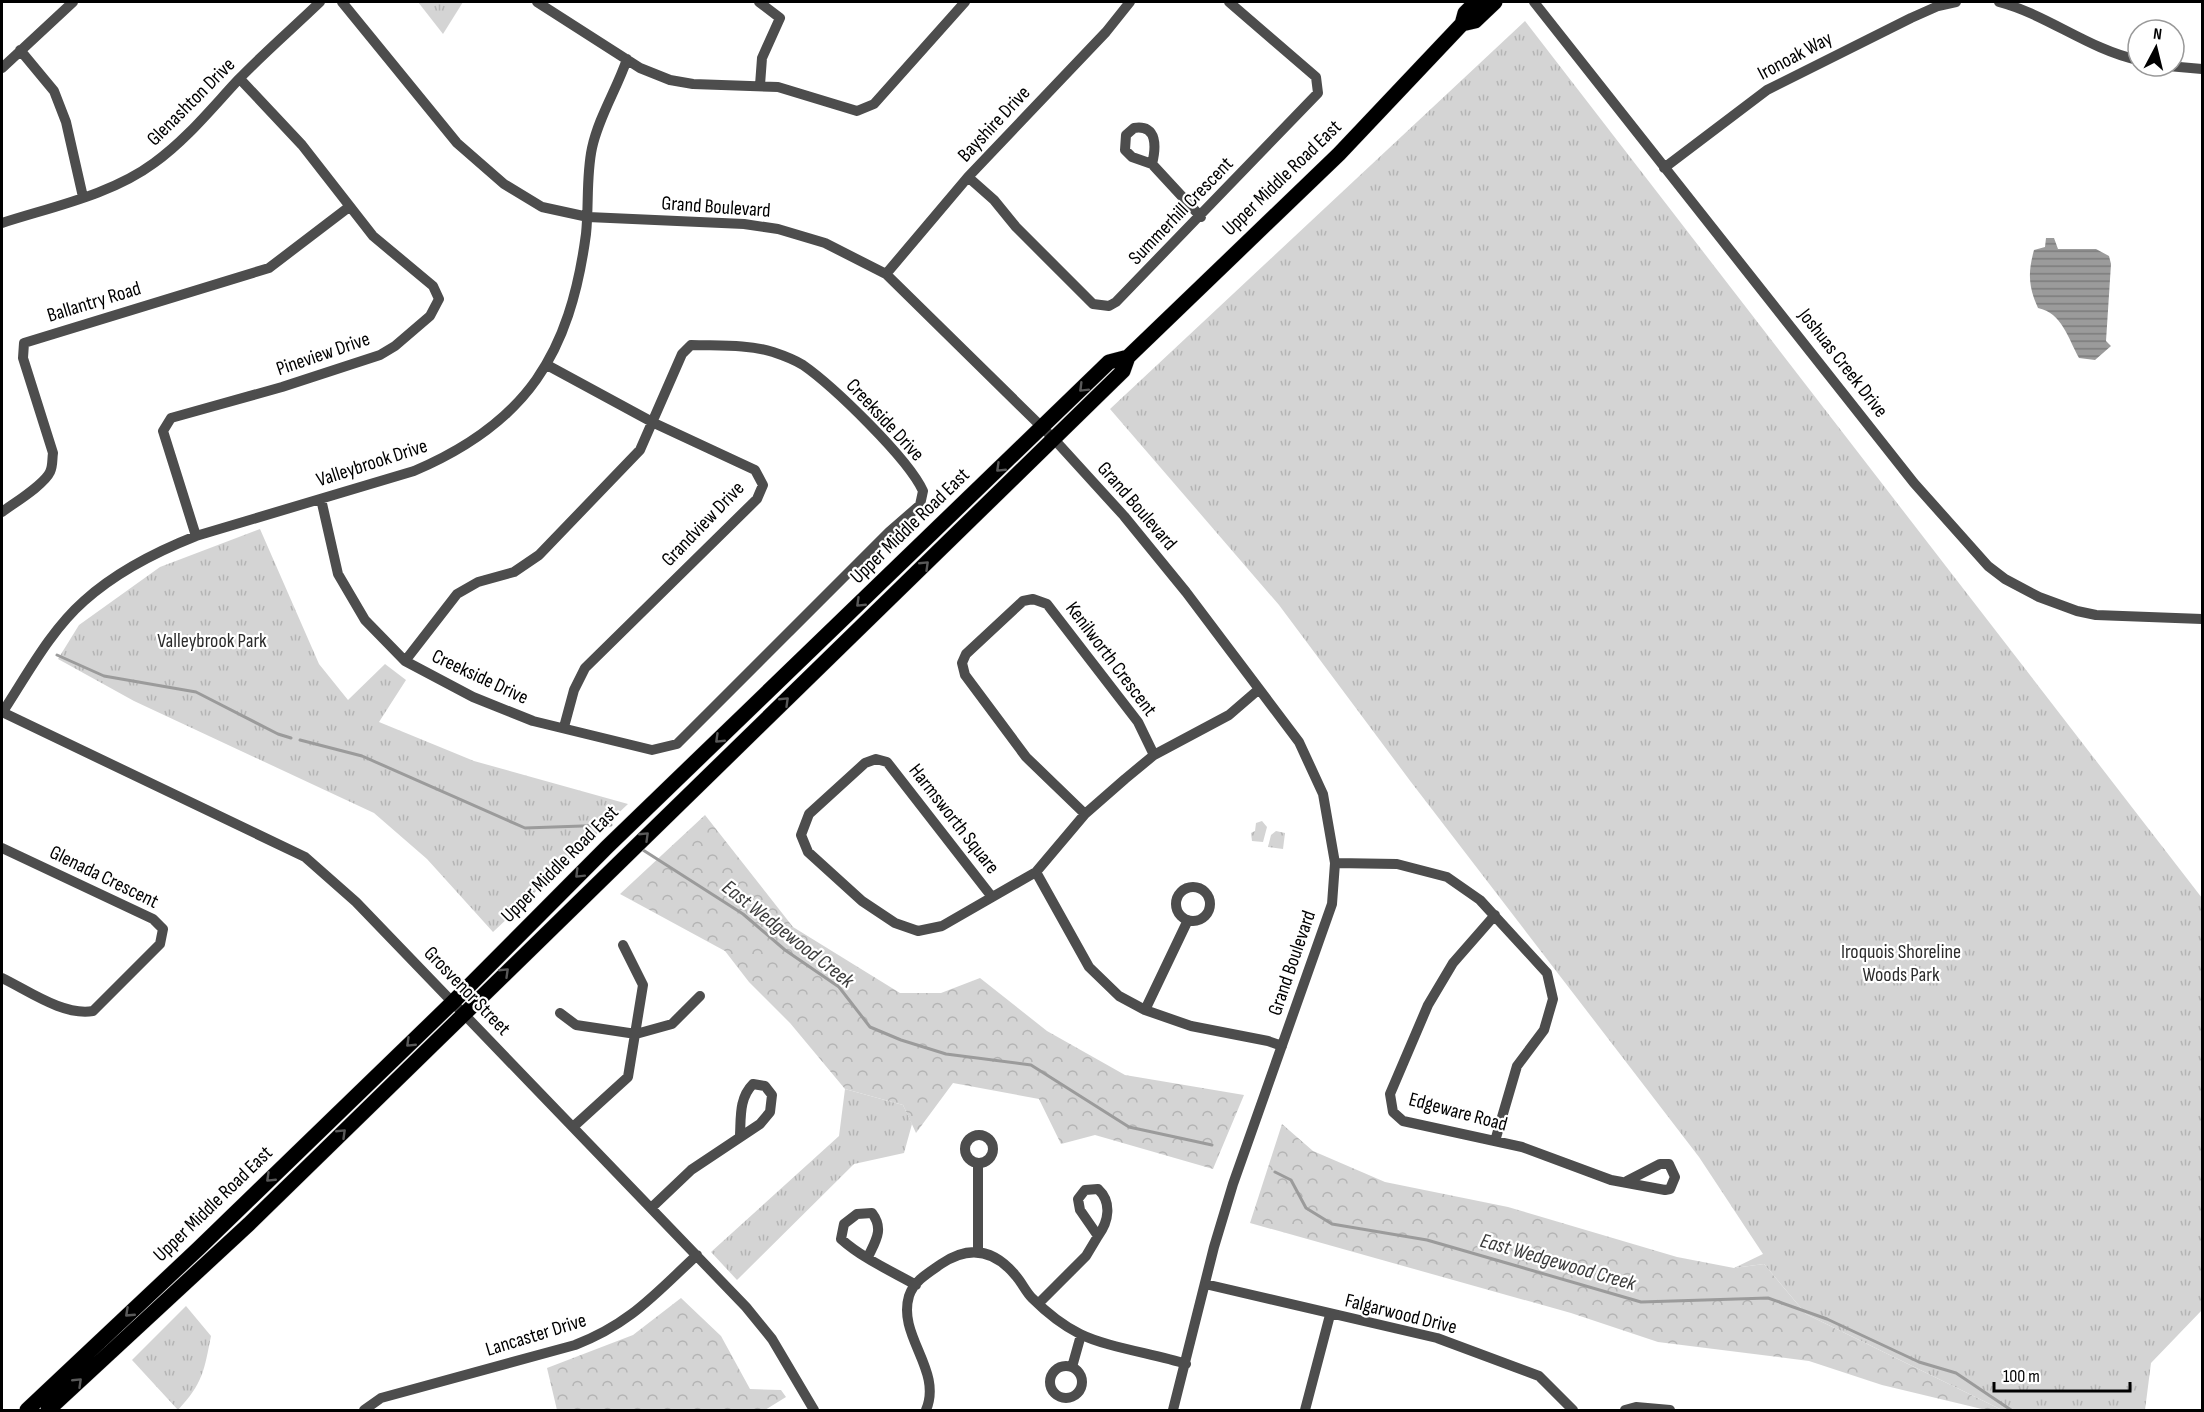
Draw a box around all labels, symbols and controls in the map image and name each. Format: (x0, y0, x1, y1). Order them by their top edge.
north arrow (2126, 18, 2186, 78)
text: N (2152, 25, 2163, 45)
street label: Ironoak Way (1754, 26, 1837, 86)
street label: Glenashton Drive (142, 53, 240, 151)
street label: Bayshire Drive (953, 81, 1035, 167)
street label: Upper Middle Road East (1218, 115, 1346, 241)
street label: Summerhill Crescent (1124, 152, 1238, 270)
street label: Grand Boulevard (661, 191, 771, 223)
street label: Ballantry Road (44, 276, 144, 328)
street label: Joshuas Creek Drive (1792, 303, 1893, 422)
street label: Pineview Drive (273, 327, 373, 381)
street label: Creekside Drive (841, 374, 929, 466)
one-way arrow (1079, 380, 1090, 391)
street label: Valleybrook Drive (314, 434, 430, 492)
street label: Grand Boulevard (1092, 457, 1182, 555)
one-way arrow (997, 461, 1007, 472)
street label: Upper Middle Road East (846, 463, 974, 589)
street label: Grandview Drive (657, 477, 749, 571)
one-way arrow (917, 561, 928, 572)
one-way arrow (856, 596, 867, 607)
street label: Kenilworth Crescent (1060, 597, 1162, 721)
park label: Valleybrook Park (157, 629, 267, 653)
street label: Creekside Drive (428, 644, 532, 710)
one-way arrow (777, 697, 788, 708)
one-way arrow (716, 731, 727, 742)
street label: Harmsworth Square (904, 759, 1004, 879)
street label: Upper Middle Road East (496, 800, 624, 928)
one-way arrow (637, 833, 648, 844)
street label: Glenada Crescent (46, 840, 162, 914)
one-way arrow (576, 867, 587, 878)
water label: East Wedgewood Creek (717, 875, 860, 994)
street label: Grand Boulevard (1263, 907, 1321, 1019)
park label: Iroquois Shoreline Woods Park (1841, 940, 1961, 987)
street label: Grosvenor Street (419, 941, 515, 1041)
one-way arrow (498, 969, 509, 980)
one-way arrow (407, 1035, 418, 1046)
street label: Edgeware Road (1406, 1087, 1510, 1137)
one-way arrow (334, 1129, 345, 1140)
street label: Upper Middle Road East (149, 1141, 277, 1267)
one-way arrow (266, 1171, 276, 1182)
water label: East Wedgewood Creek (1477, 1228, 1640, 1296)
street label: Falgarwood Drive (1343, 1289, 1459, 1339)
one-way arrow (126, 1306, 136, 1317)
street label: Lancaster Drive (483, 1308, 589, 1362)
scale bar (1994, 1355, 2130, 1393)
text: 100 m (2003, 1366, 2040, 1387)
one-way arrow (71, 1378, 81, 1389)

